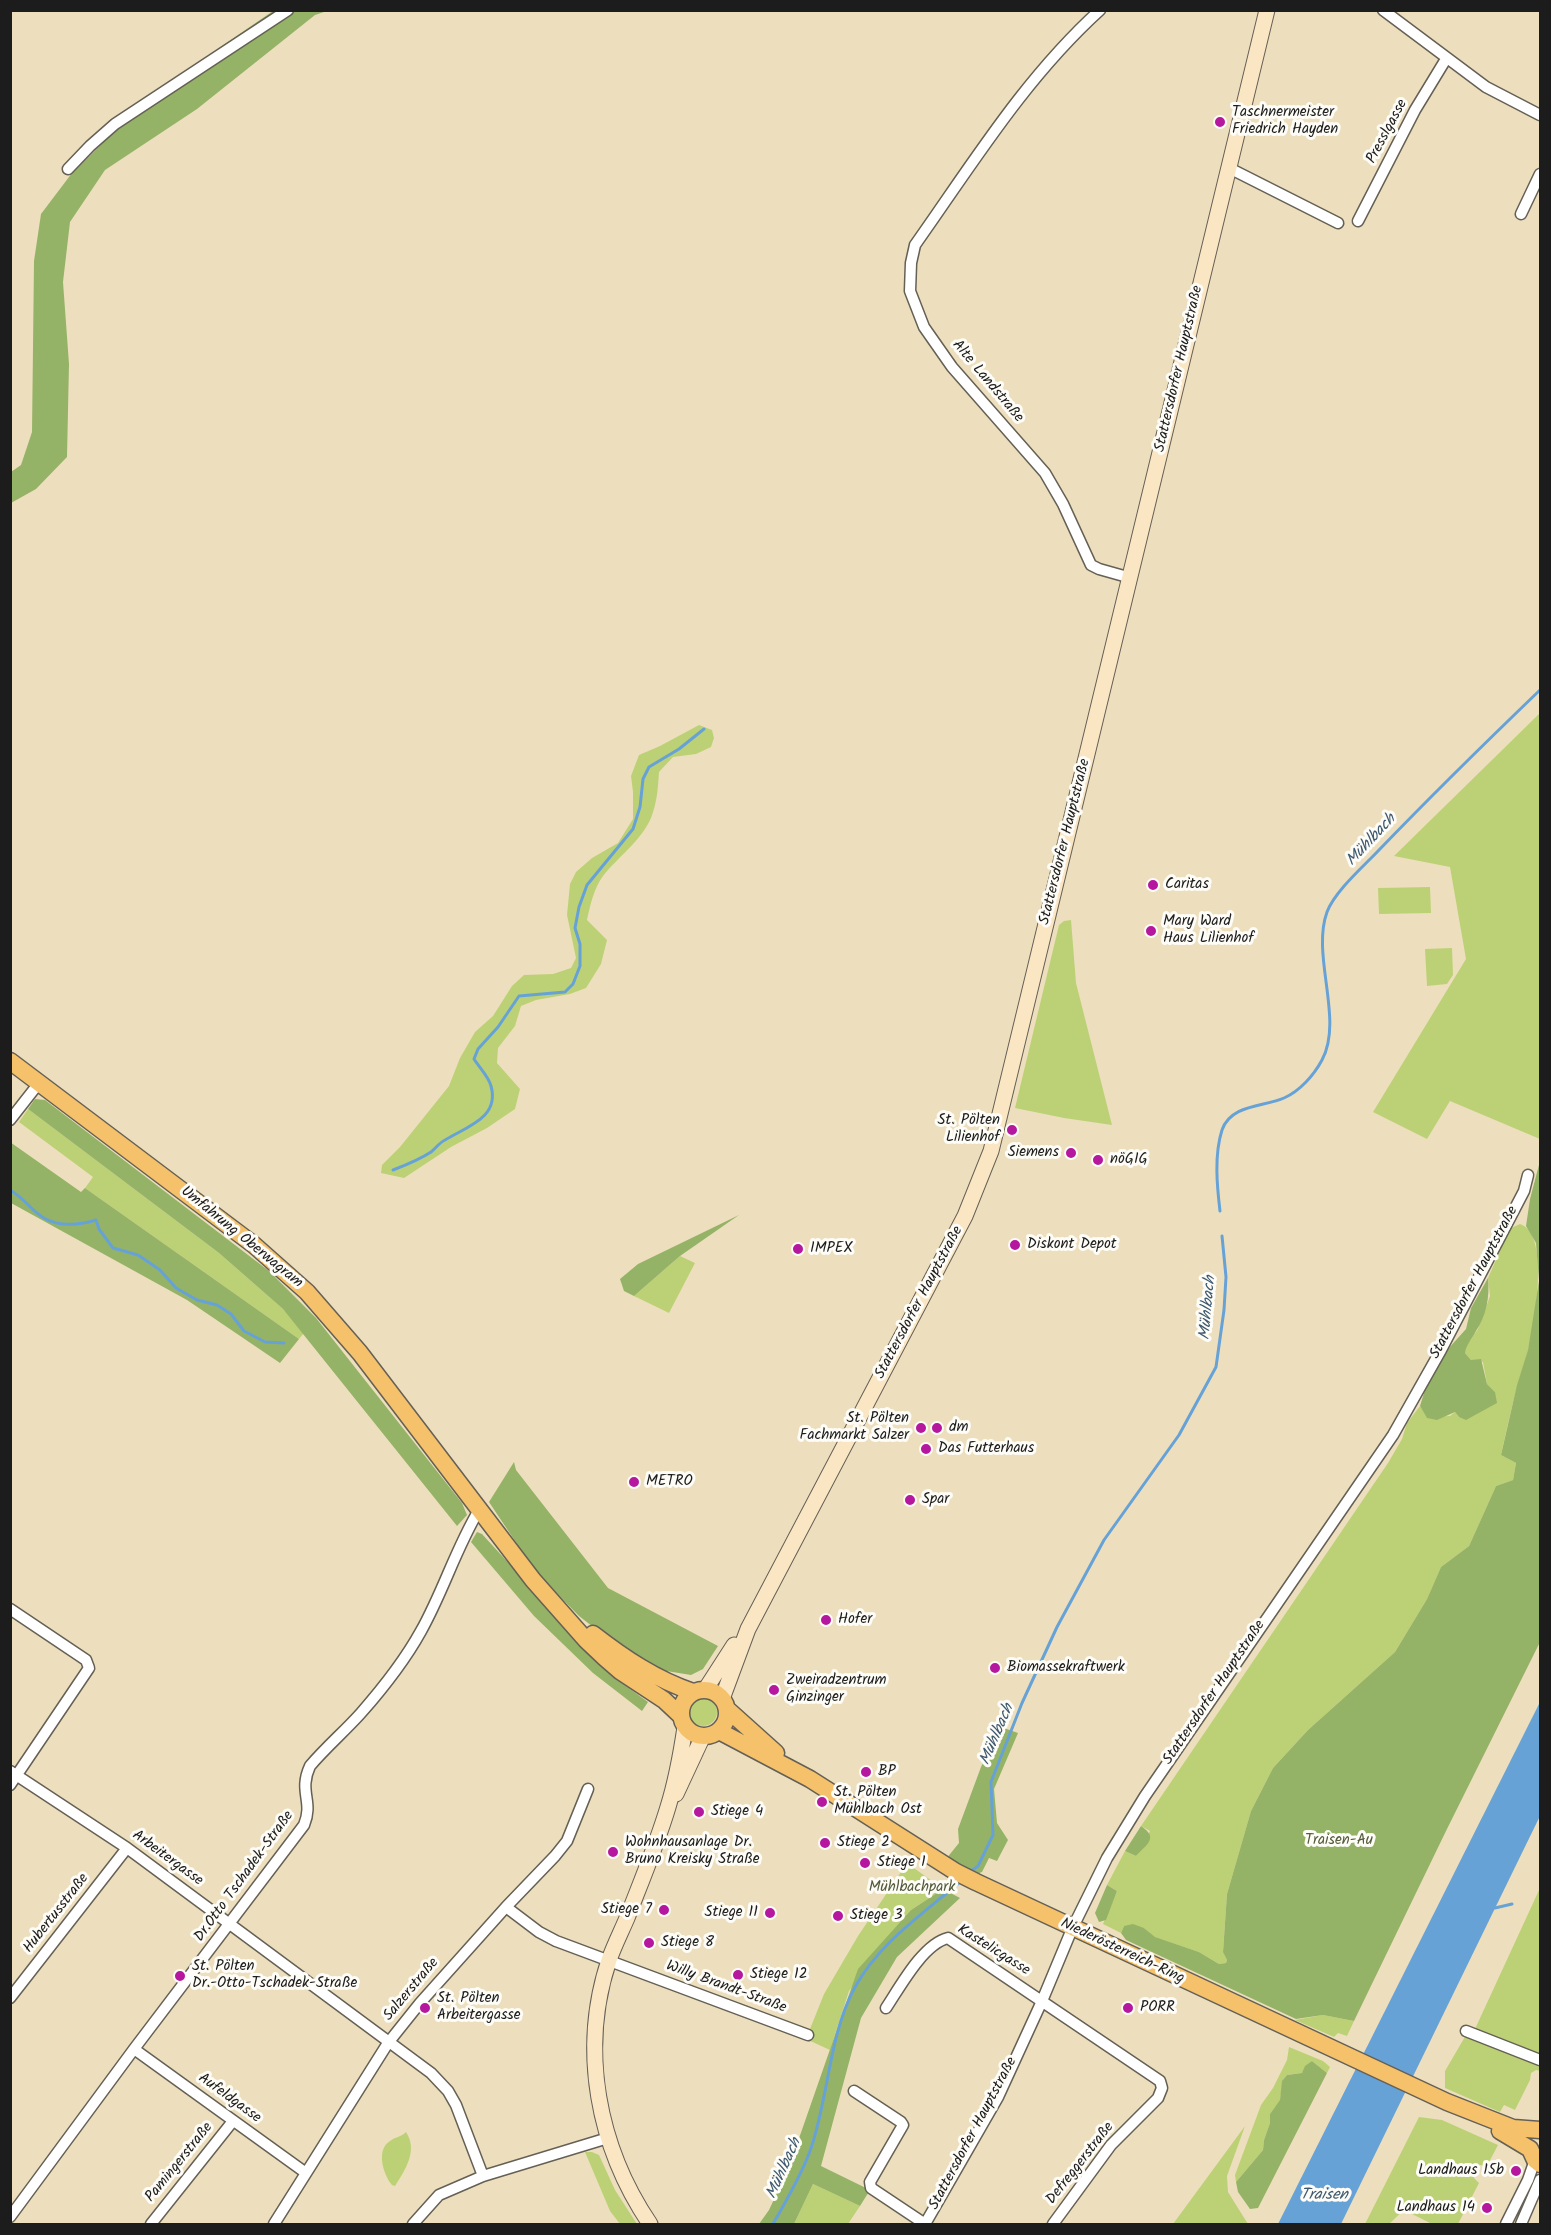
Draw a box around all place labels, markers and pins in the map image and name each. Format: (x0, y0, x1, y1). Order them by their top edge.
place label: Taschnermeister Friedrich Hayden (1232, 104, 1338, 139)
marker: Taschnermeister Friedrich Hayden (1213, 115, 1227, 129)
place label: Caritas (1165, 876, 1209, 894)
marker: Caritas (1146, 878, 1160, 892)
place label: Mary Ward Haus Lilienhof (1163, 913, 1254, 948)
marker: Mary Ward Haus Lilienhof (1144, 924, 1158, 938)
place label: St. Pölten Lilienhof (938, 1112, 1000, 1147)
marker: St. Pölten Lilienhof (1005, 1123, 1019, 1137)
place label: Siemens (1008, 1144, 1059, 1162)
marker: Siemens (1064, 1146, 1078, 1160)
place label: nöGIG (1110, 1151, 1148, 1169)
marker: nöGIG (1091, 1153, 1105, 1167)
place label: Diskont Depot (1027, 1236, 1116, 1254)
marker: Diskont Depot (1008, 1238, 1022, 1252)
place label: IMPEX (810, 1240, 853, 1258)
marker: IMPEX (791, 1242, 805, 1256)
place label: St. Pölten Fachmarkt Salzer (800, 1410, 909, 1445)
place label: dm (949, 1419, 968, 1437)
marker: St. Pölten Fachmarkt Salzer (914, 1421, 928, 1435)
marker: dm (930, 1421, 944, 1435)
place label: Das Futterhaus (938, 1440, 1034, 1458)
marker: Das Futterhaus (919, 1442, 933, 1456)
place label: METRO (646, 1473, 693, 1491)
marker: METRO (627, 1475, 641, 1489)
place label: Spar (922, 1491, 949, 1509)
marker: Spar (903, 1493, 917, 1507)
place label: Hofer (838, 1611, 872, 1629)
marker: Hofer (819, 1613, 833, 1627)
place label: Biomassekraftwerk (1007, 1659, 1125, 1677)
marker: Biomassekraftwerk (988, 1661, 1002, 1675)
place label: Zweiradzentrum Ginzinger (786, 1672, 886, 1707)
marker: Zweiradzentrum Ginzinger (767, 1683, 781, 1697)
place label: BP (878, 1763, 896, 1781)
marker: BP (859, 1765, 873, 1779)
place label: St. Pölten Mühlbach Ost (834, 1784, 922, 1819)
marker: St. Pölten Mühlbach Ost (815, 1795, 829, 1809)
place label: Stiege 4 (711, 1803, 763, 1821)
marker: Stiege 4 (692, 1805, 706, 1819)
place label: Wohnhausanlage Dr. Bruno Kreisky Straße (625, 1834, 759, 1869)
place label: Stiege 2 (837, 1834, 890, 1852)
marker: Stiege 2 (818, 1836, 832, 1850)
marker: Wohnhausanlage Dr. Bruno Kreisky Straße (606, 1845, 620, 1859)
place label: Stiege 1 (877, 1854, 926, 1872)
marker: Stiege 1 (858, 1856, 872, 1870)
place label: Stiege 7 (601, 1901, 652, 1919)
marker: Stiege 7 (657, 1903, 671, 1917)
place label: Stiege 11 (705, 1904, 758, 1922)
marker: Stiege 11 (763, 1906, 777, 1920)
place label: Stiege 3 (850, 1907, 903, 1925)
marker: Stiege 3 (831, 1909, 845, 1923)
place label: Stiege 8 (661, 1934, 714, 1952)
marker: Stiege 8 (642, 1936, 656, 1950)
place label: St. Pölten Dr.-Otto-Tschadek-Straße (192, 1958, 357, 1993)
place label: Stiege 12 (750, 1966, 807, 1984)
marker: Stiege 12 (731, 1968, 745, 1982)
marker: St. Pölten Dr.-Otto-Tschadek-Straße (173, 1969, 187, 1983)
place label: St. Pölten Arbeitergasse (437, 1990, 520, 2025)
place label: PORR (1140, 1999, 1175, 2017)
marker: St. Pölten Arbeitergasse (418, 2001, 432, 2015)
marker: PORR (1121, 2001, 1135, 2015)
place label: Landhaus 15b (1418, 2162, 1504, 2180)
marker: Landhaus 15b (1509, 2164, 1523, 2178)
place label: Landhaus 14 (1397, 2199, 1475, 2217)
marker: Landhaus 14 (1480, 2201, 1494, 2215)

